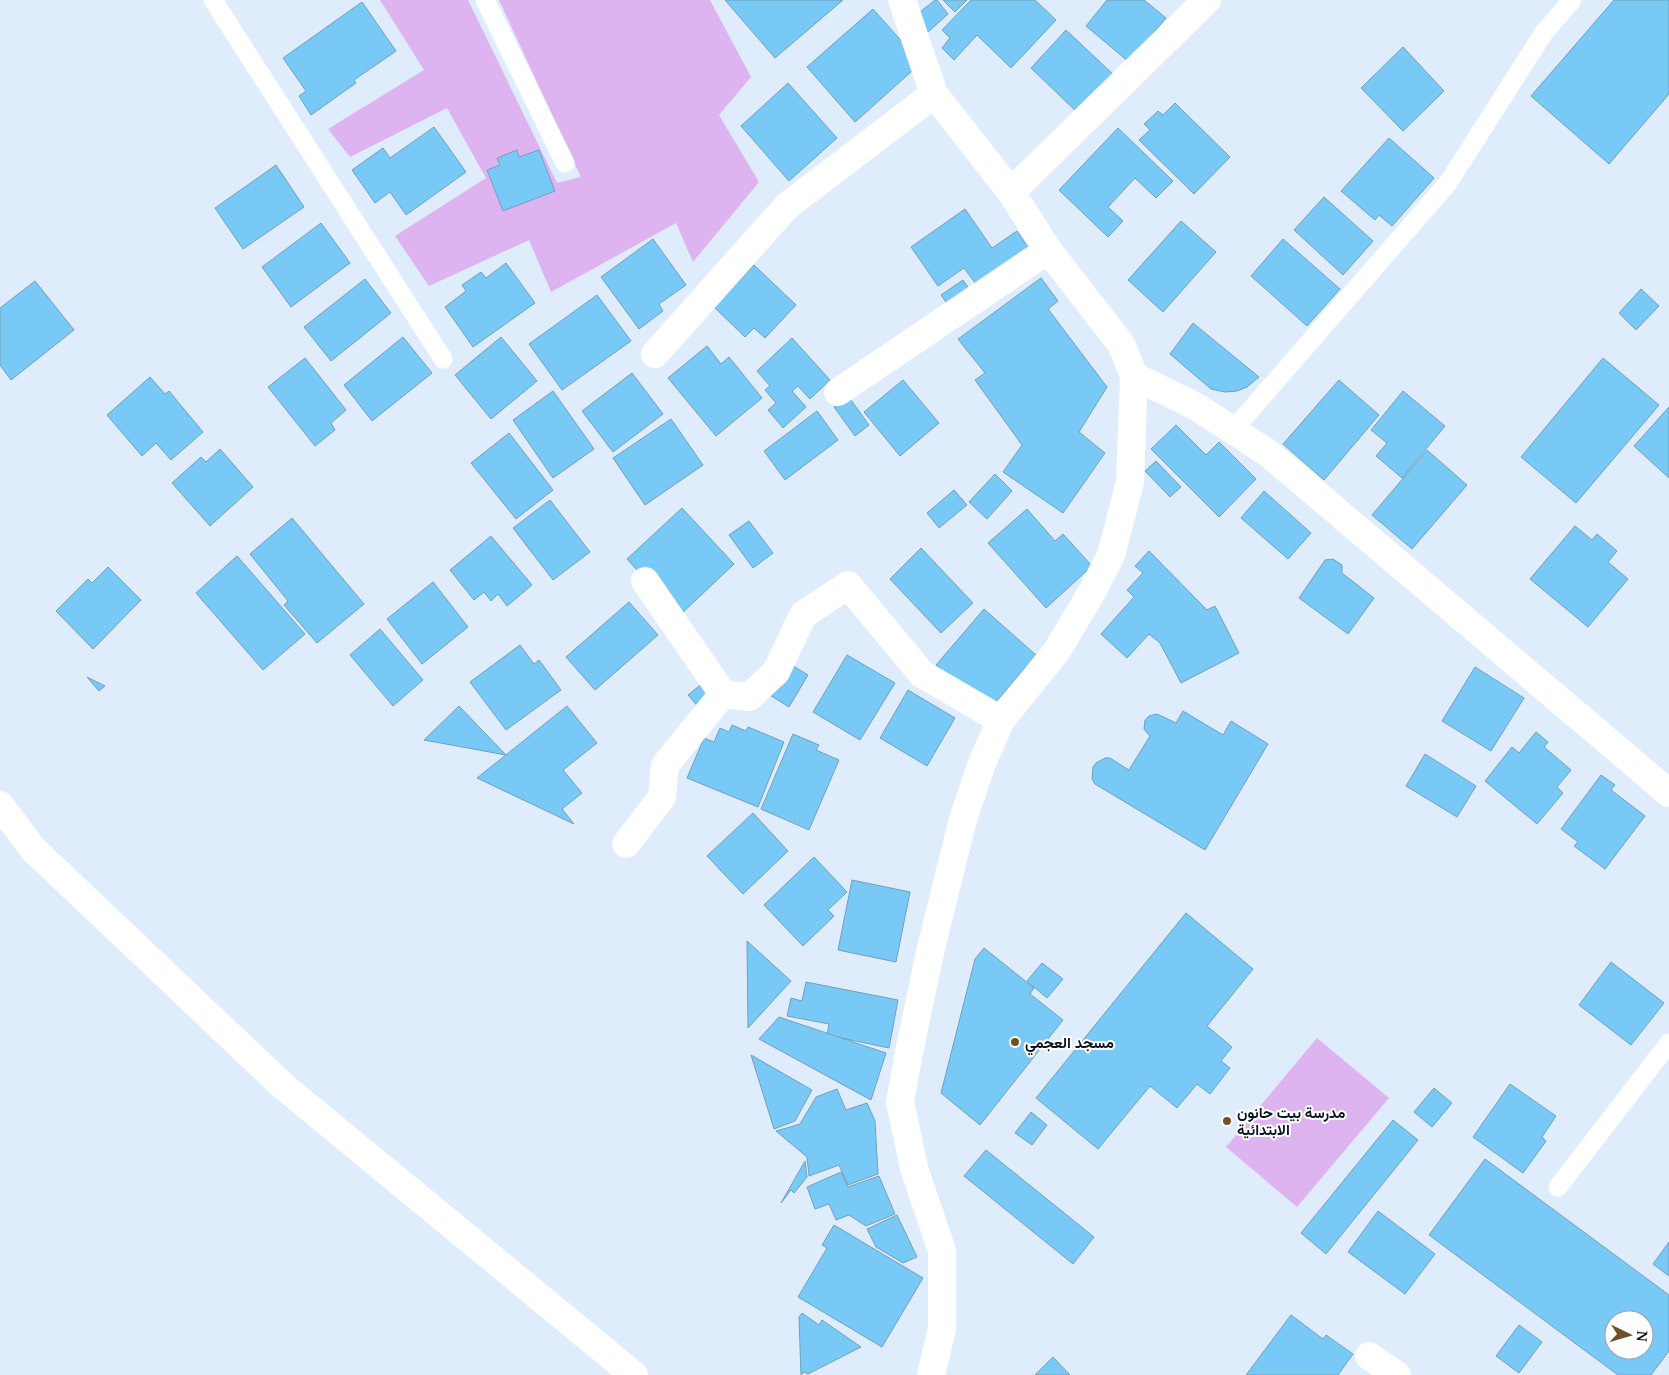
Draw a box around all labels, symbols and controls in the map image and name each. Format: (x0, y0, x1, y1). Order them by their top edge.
place label: مسجد العجمي (1025, 1032, 1114, 1056)
marker: مسجد العجمي (1009, 1036, 1021, 1048)
place label: مدرسة بيت حانون الابتدائية (1237, 1102, 1345, 1139)
marker: مدرسة بيت حانون الابتدائية (1221, 1115, 1233, 1127)
north arrow (1604, 1310, 1654, 1360)
text: N (1633, 1330, 1652, 1343)

